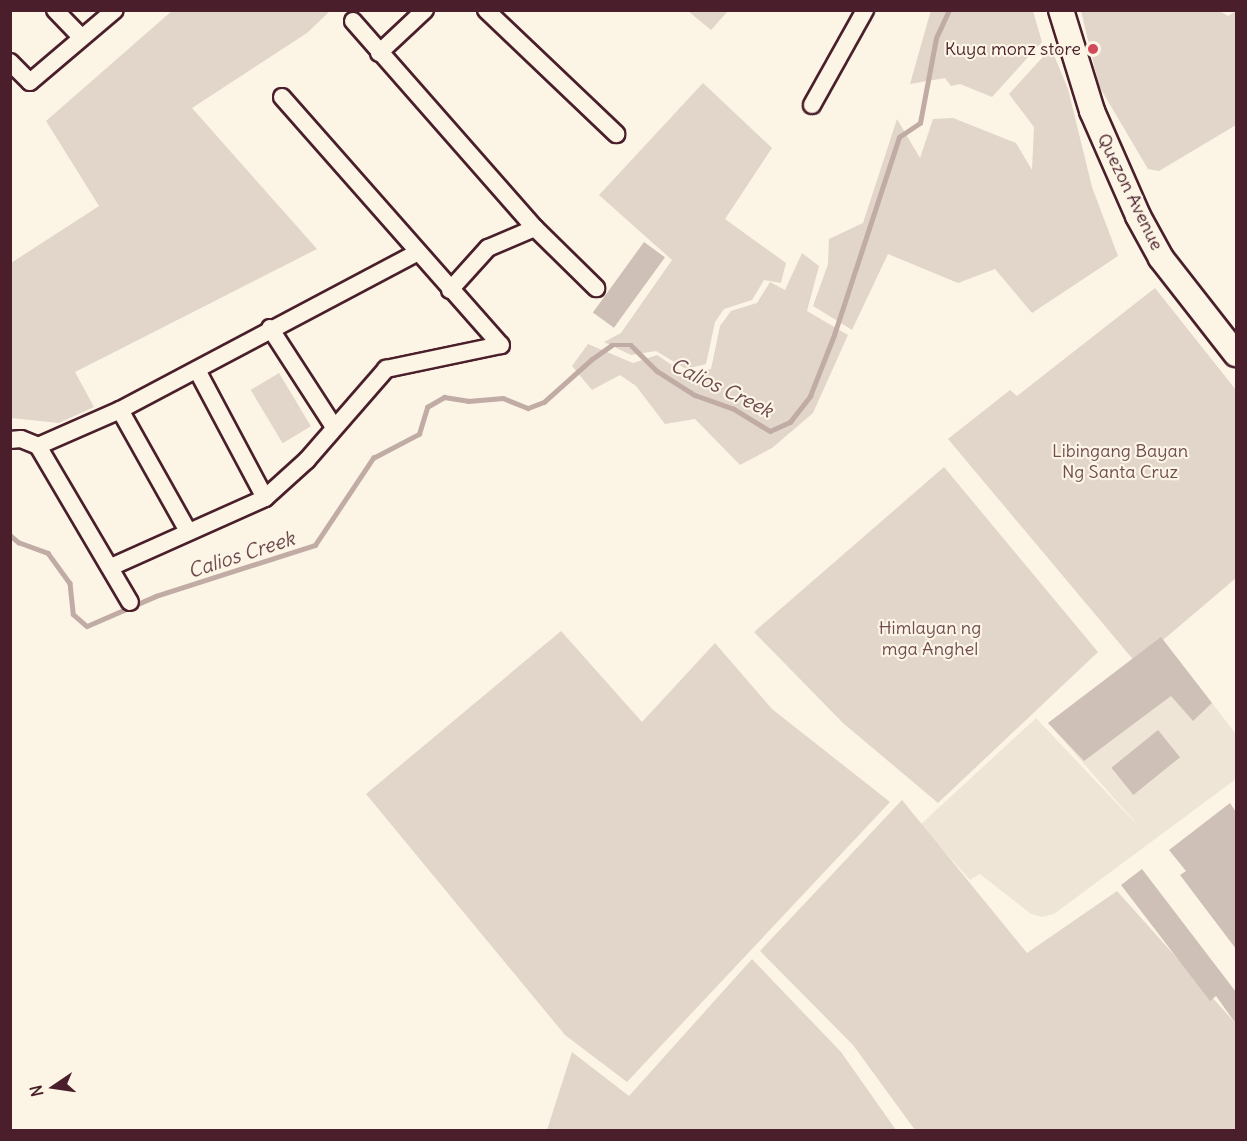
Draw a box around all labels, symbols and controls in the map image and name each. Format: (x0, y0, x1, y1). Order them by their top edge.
place label: Kuya monz store (945, 38, 1081, 60)
marker: Kuya monz store (1086, 42, 1100, 56)
street label: Quezon Avenue (1092, 130, 1168, 254)
water label: Calios Creek (667, 352, 777, 422)
park label: Libingang Bayan Ng Santa Cruz (1052, 441, 1188, 484)
water label: Calios Creek (185, 525, 297, 583)
park label: Himlayan ng mga Anghel (879, 618, 981, 660)
north arrow (24, 1057, 84, 1117)
text: N (25, 1083, 47, 1099)

